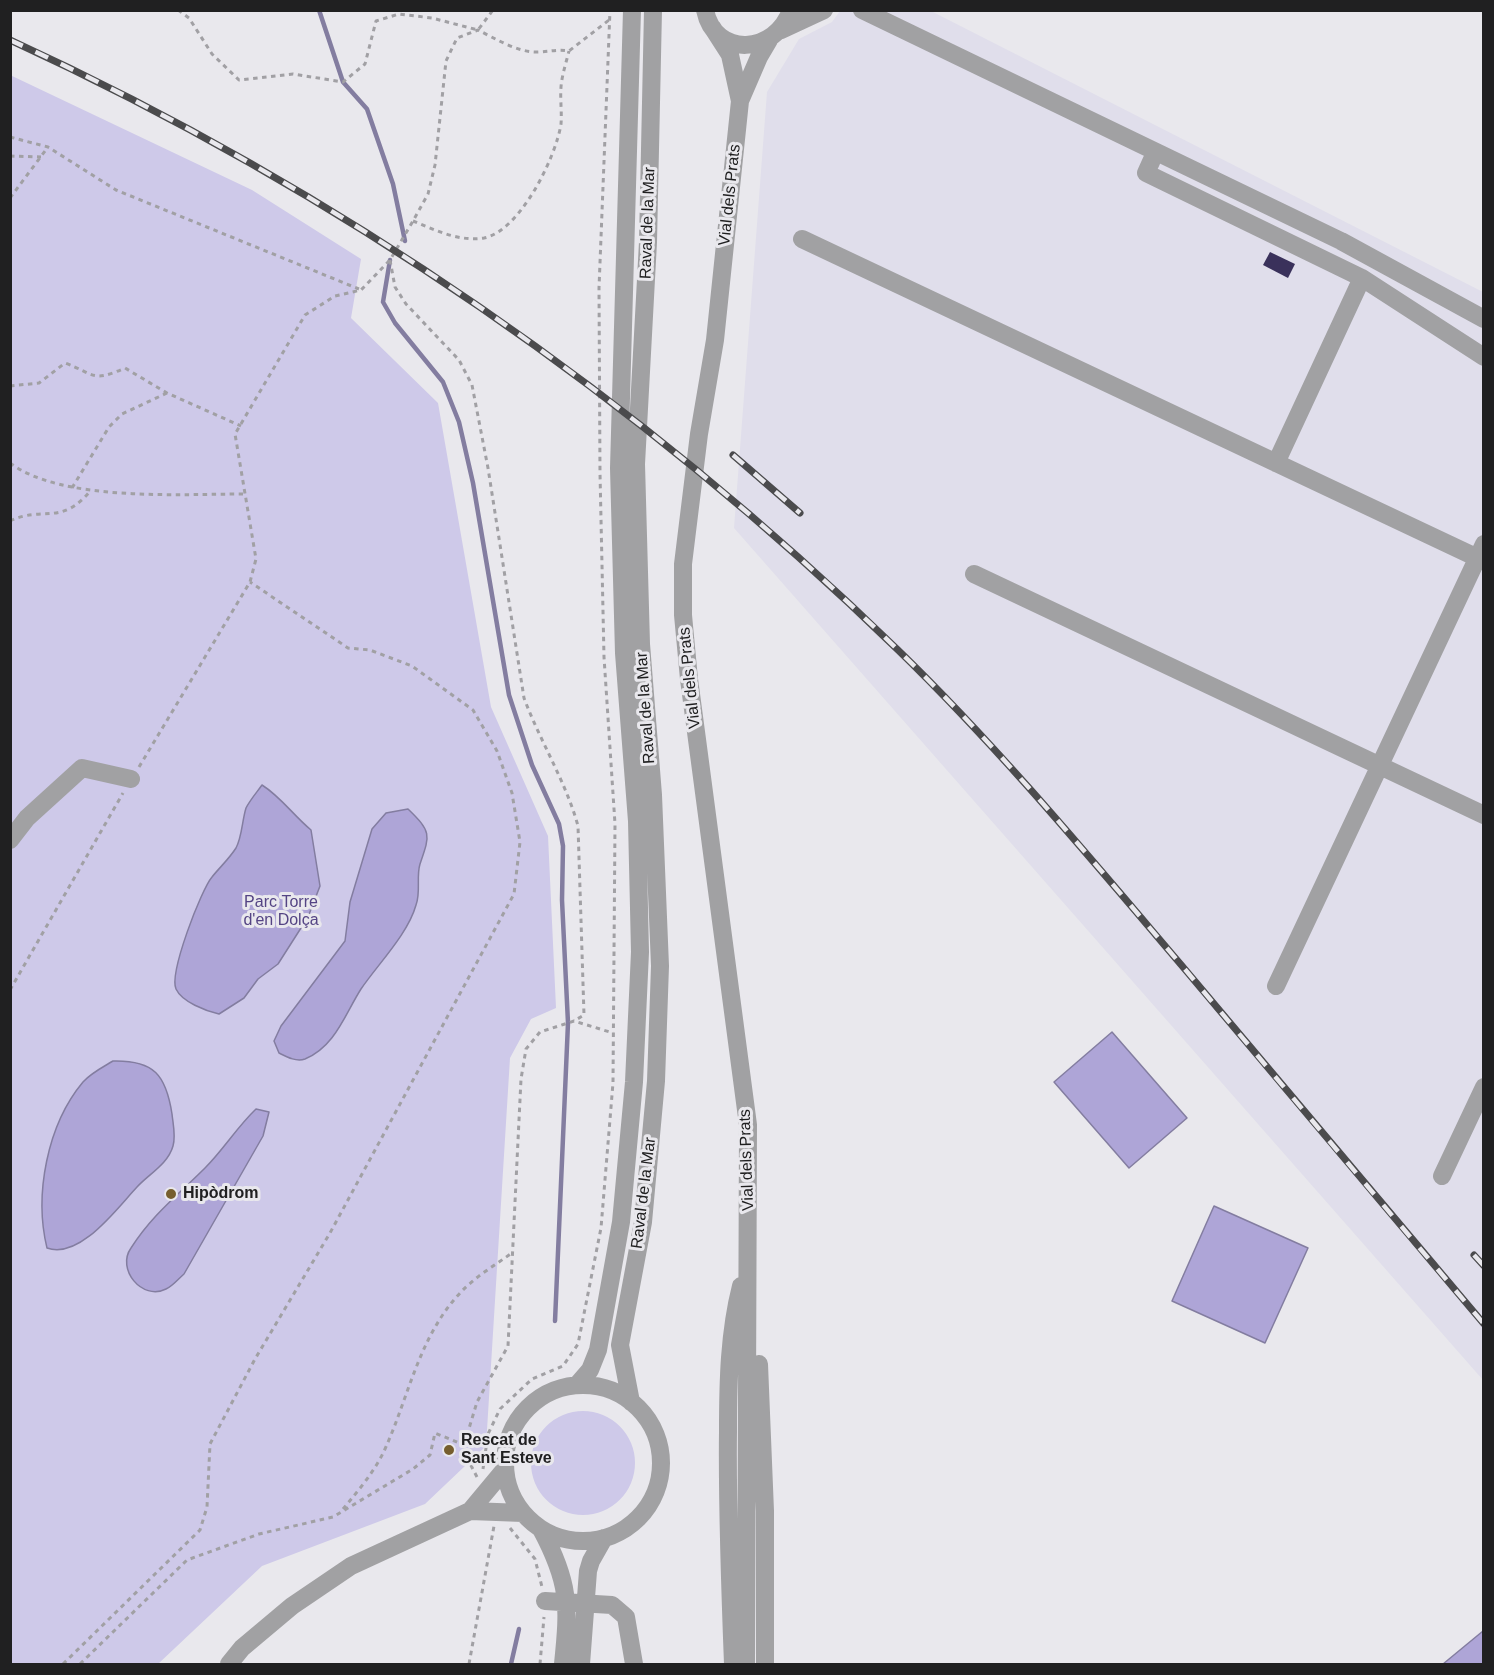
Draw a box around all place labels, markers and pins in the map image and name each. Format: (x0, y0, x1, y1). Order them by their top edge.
place label: Hipòdrom (183, 1184, 259, 1204)
marker: Hipòdrom (164, 1187, 178, 1201)
place label: Rescat de Sant Esteve (461, 1431, 552, 1469)
marker: Rescat de Sant Esteve (442, 1443, 456, 1457)

